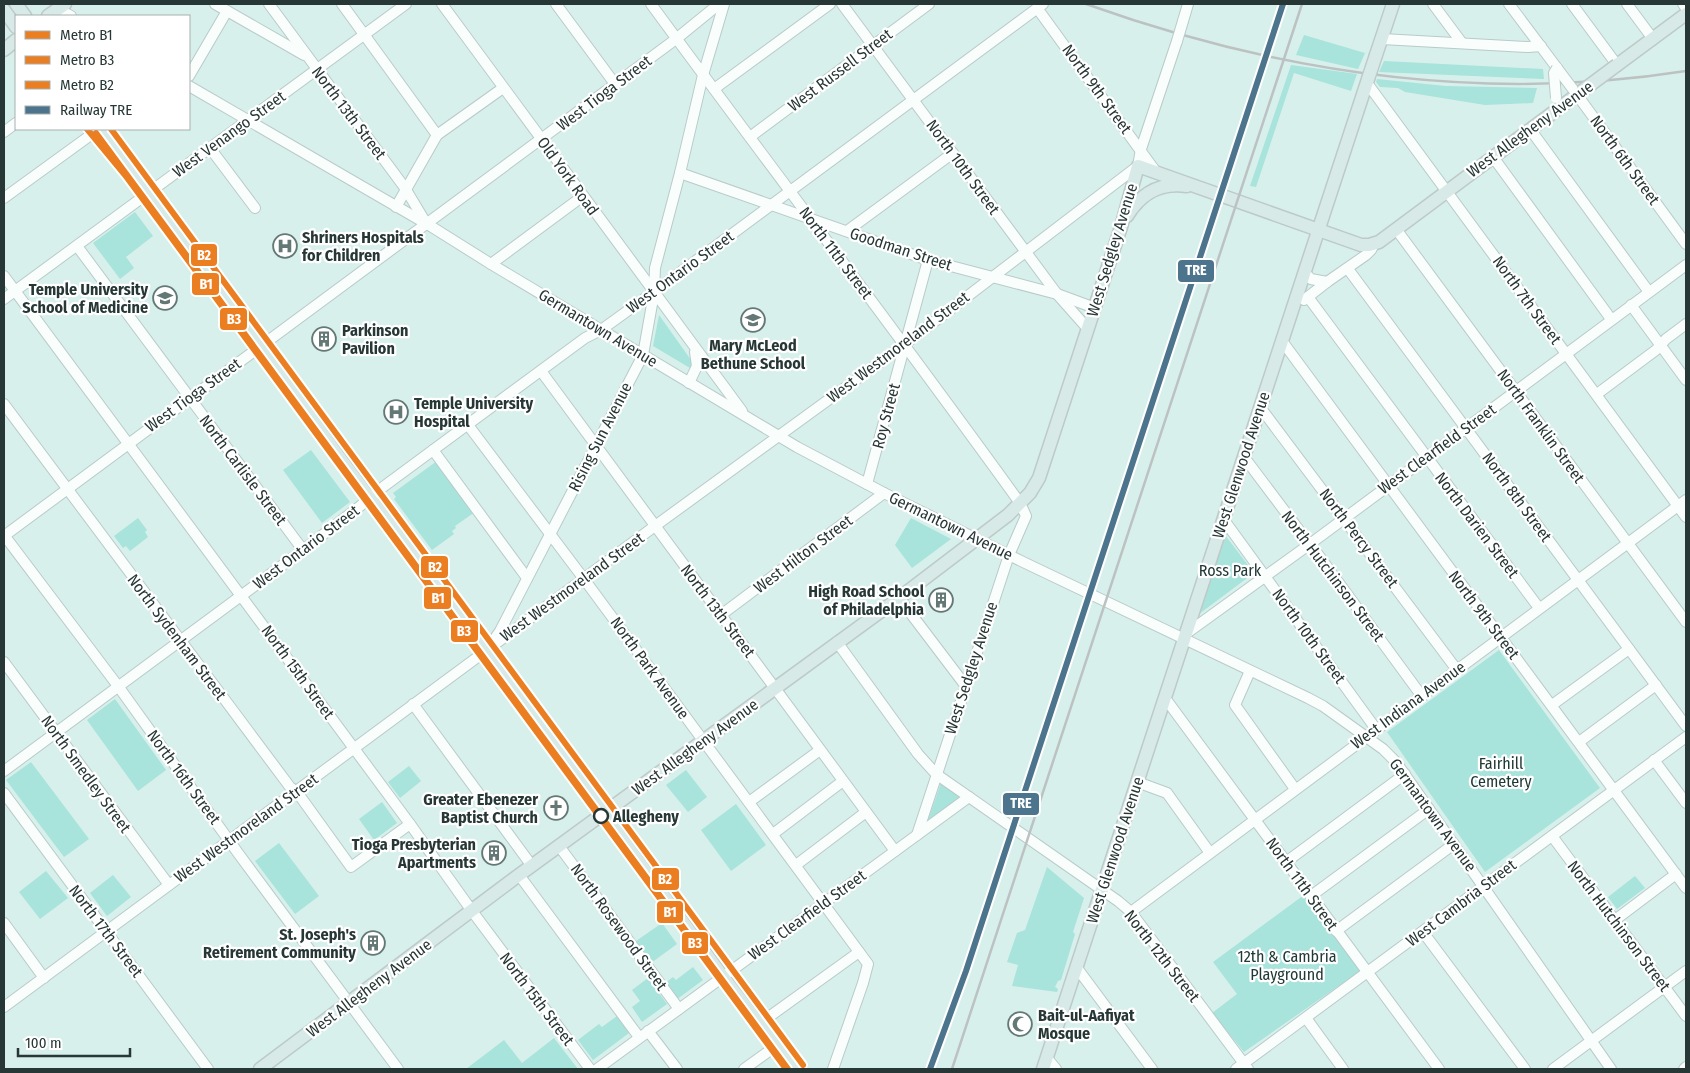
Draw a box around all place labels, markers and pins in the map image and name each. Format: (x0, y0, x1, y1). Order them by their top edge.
place label: Shriners Hospitals for Children (302, 228, 424, 265)
hospital icon: Shriners Hospitals for Children (272, 233, 298, 259)
place label: Temple University School of Medicine (22, 280, 148, 317)
school or university icon: Temple University School of Medicine (152, 285, 178, 311)
school or university icon: Mary McLeod Bethune School (740, 307, 766, 333)
place label: Parkinson Pavilion (342, 321, 408, 358)
building icon: Parkinson Pavilion (311, 326, 337, 352)
place label: Mary McLeod Bethune School (701, 336, 806, 373)
place label: Temple University Hospital (414, 394, 534, 431)
hospital icon: Temple University Hospital (383, 399, 409, 425)
place label: High Road School of Philadelphia (808, 582, 925, 619)
building icon: High Road School of Philadelphia (928, 587, 954, 613)
place label: Greater Ebenezer Baptist Church (423, 790, 538, 827)
church icon: Greater Ebenezer Baptist Church (543, 795, 569, 821)
place label: Allegheny (612, 807, 679, 826)
marker: Allegheny (593, 808, 609, 824)
place label: Tioga Presbyterian Apartments (352, 835, 476, 872)
building icon: Tioga Presbyterian Apartments (481, 840, 507, 866)
place label: St. Joseph's Retirement Community (203, 925, 356, 962)
building icon: St. Joseph's Retirement Community (360, 930, 386, 956)
place label: Bait-ul-Aafiyat Mosque (1038, 1006, 1135, 1043)
mosque icon: Bait-ul-Aafiyat Mosque (1007, 1011, 1033, 1037)

